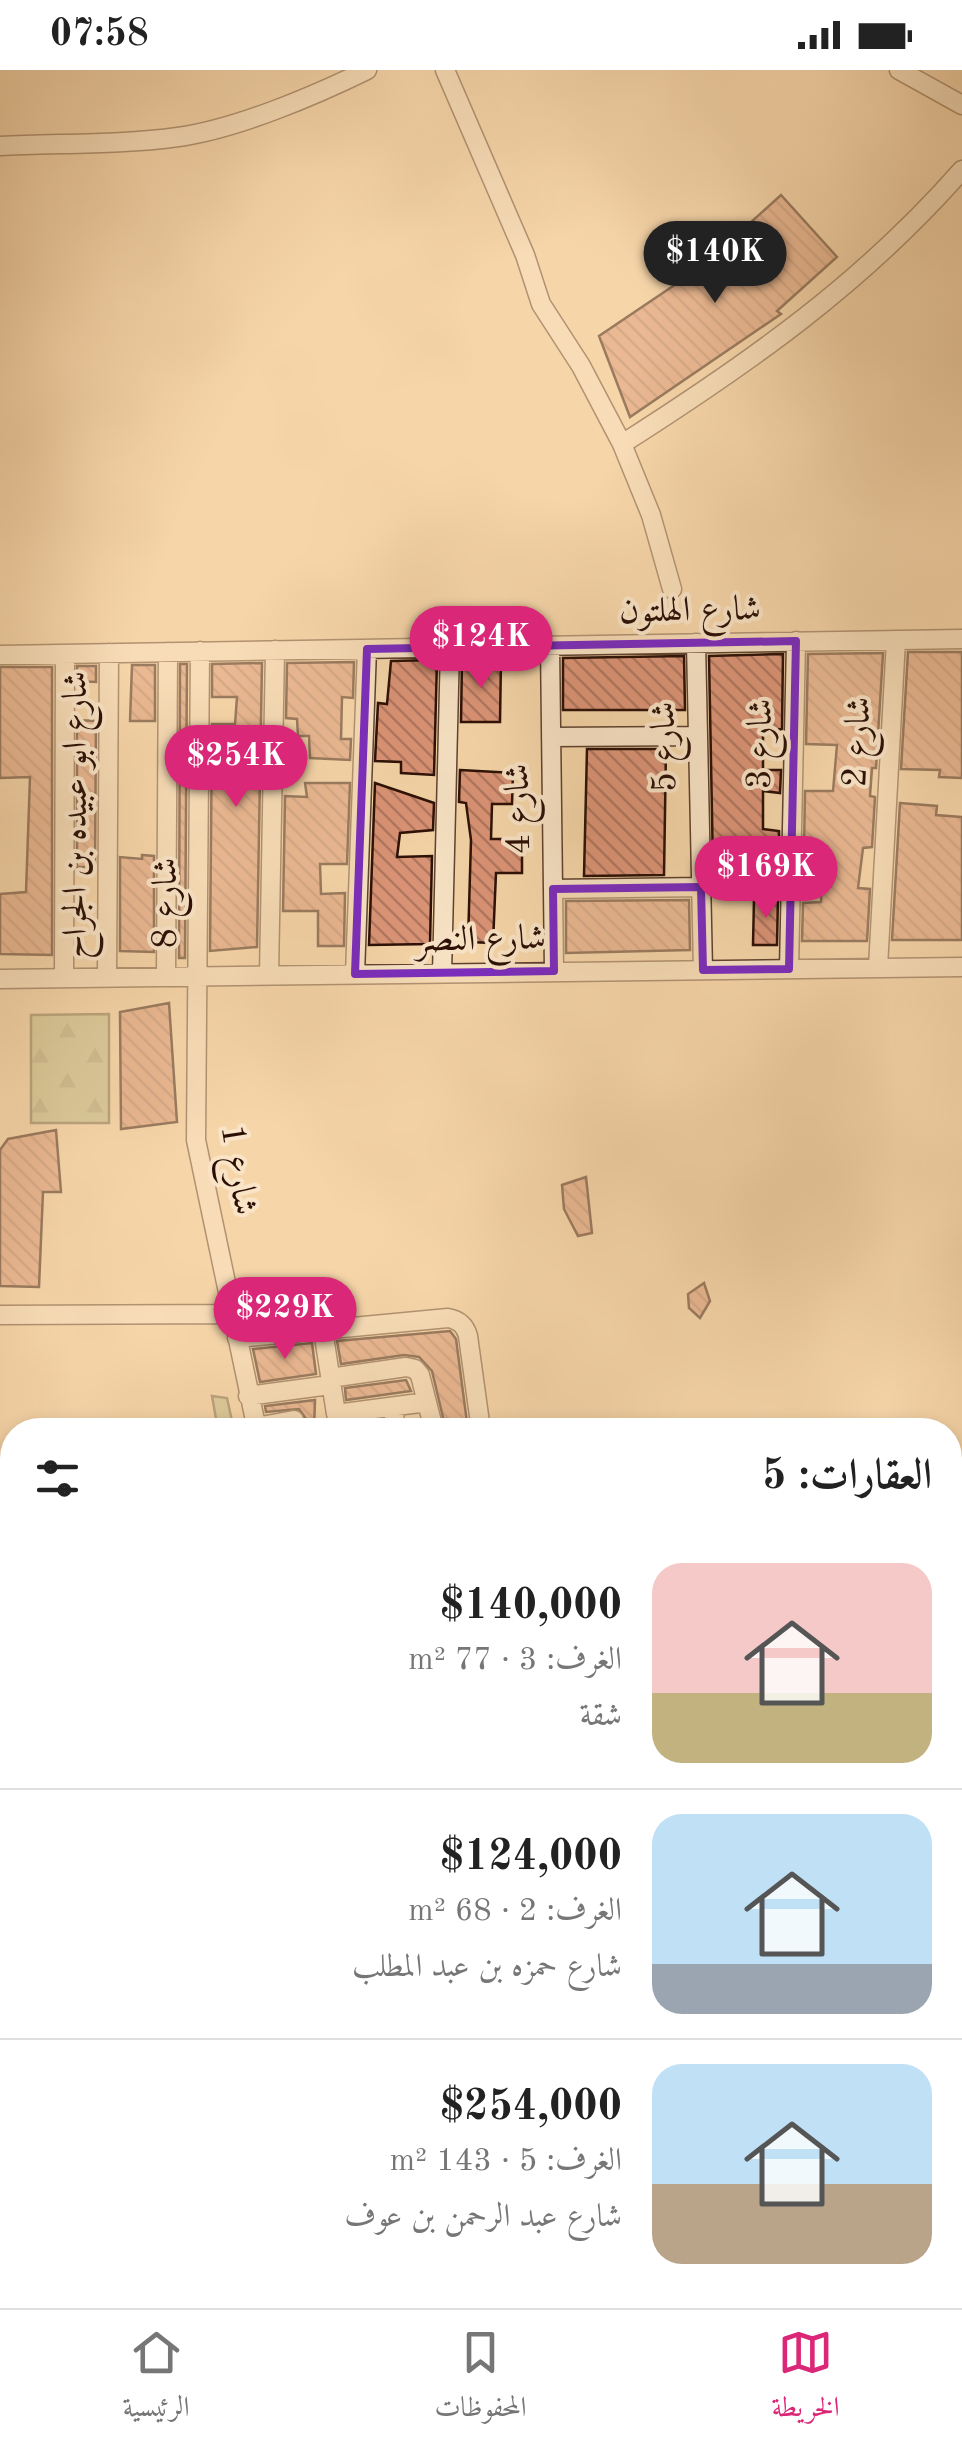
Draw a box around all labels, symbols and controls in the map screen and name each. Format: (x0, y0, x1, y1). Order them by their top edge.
text: 07:58 (50, 16, 149, 54)
pin: $140K (645, 221, 785, 306)
text: $140K (666, 237, 764, 269)
street label: شارع الهلتون (619, 592, 761, 639)
pin: $124K (411, 606, 551, 691)
text: $124K (432, 622, 530, 654)
street label: شارع ابو عبيده بن الجراح (59, 671, 105, 959)
street label: شارع 2 (838, 696, 887, 789)
street label: شارع 3 (743, 698, 788, 790)
street label: شارع 5 (647, 701, 692, 793)
pin: $254K (166, 725, 306, 810)
text: $254K (187, 741, 285, 773)
street label: شارع 4 (501, 763, 546, 855)
pin: $169K (696, 836, 836, 921)
text: $169K (717, 852, 815, 884)
street label: شارع 8 (149, 858, 193, 948)
street label: شارع النصر (412, 921, 546, 968)
street label: شارع 1 (205, 1122, 262, 1219)
pin: $229K (215, 1277, 355, 1362)
text: $229K (236, 1293, 334, 1325)
icon: filters (30, 1451, 85, 1506)
text: العقارات: 5 (762, 1456, 932, 1498)
text: $140,000 (440, 1586, 622, 1628)
icon: home (732, 1603, 852, 1723)
text: الغرف: 3 · 77 m² (408, 1645, 622, 1677)
text: شقة (580, 1701, 622, 1733)
text: $124,000 (440, 1837, 622, 1879)
icon: home (732, 1854, 852, 1974)
text: الغرف: 2 · 68 m² (408, 1896, 622, 1928)
text: شارع حمزه بن عبد المطلب (352, 1952, 622, 1984)
text: $254,000 (440, 2087, 622, 2129)
icon: home (732, 2104, 852, 2224)
text: الغرف: 5 · 143 m² (390, 2146, 622, 2178)
text: شارع عبد الرحمن بن عوف (345, 2202, 622, 2234)
tab: الرئيسية (122, 2325, 190, 2434)
tab: المحفوظات (434, 2325, 527, 2434)
tab: الخريطة (771, 2325, 840, 2434)

